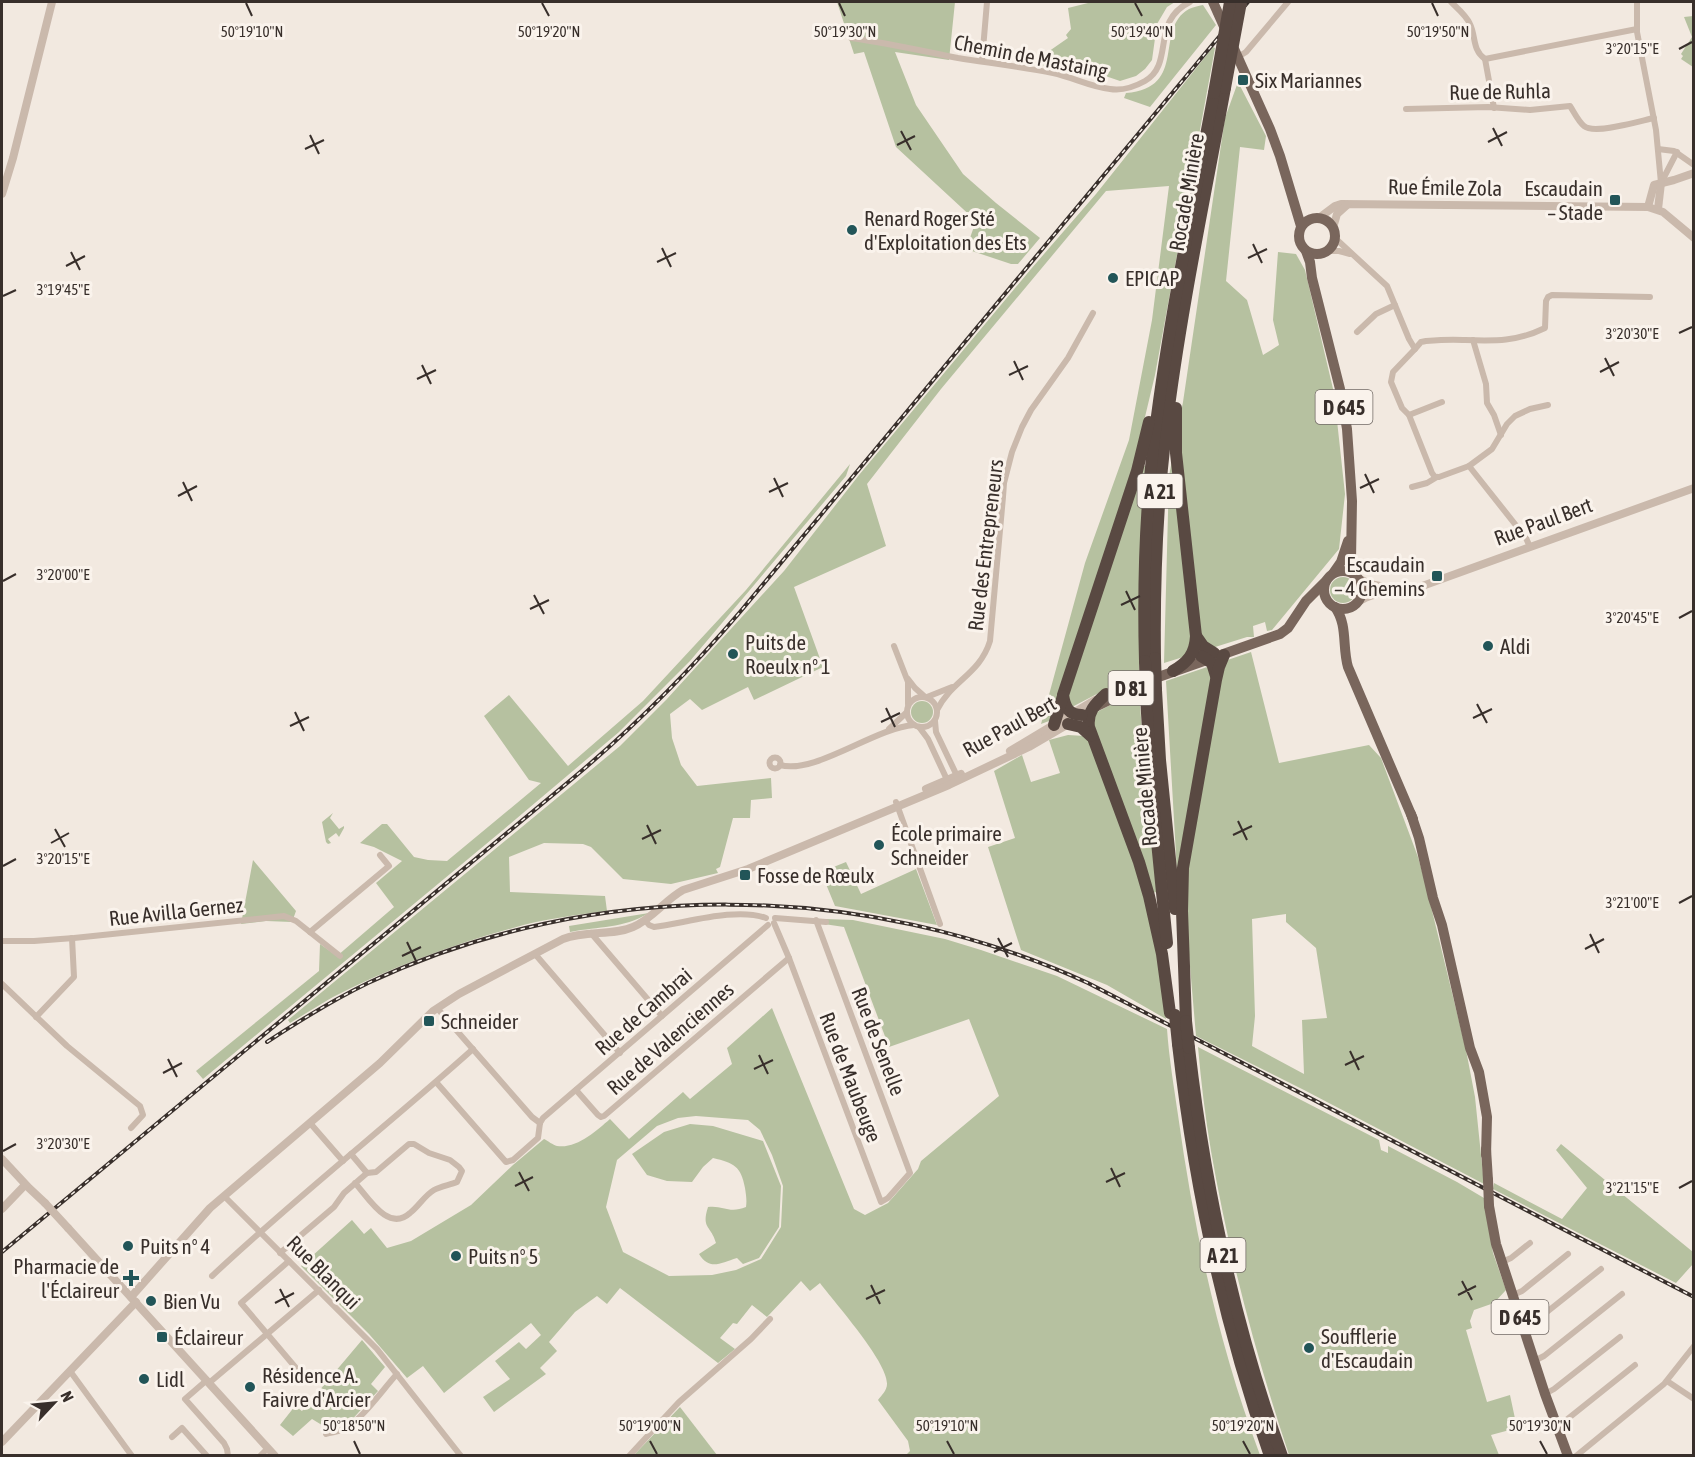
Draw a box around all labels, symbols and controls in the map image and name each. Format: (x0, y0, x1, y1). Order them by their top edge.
text: 50°19'10"N (221, 23, 283, 40)
text: 50°19'20"N (518, 23, 580, 40)
text: 50°19'30"N (814, 23, 876, 40)
text: 50°19'40"N (1111, 23, 1173, 40)
text: 50°19'50"N (1407, 23, 1469, 40)
street label: Chemin de Mastaing (952, 29, 1110, 83)
text: 3°20'15"E (1605, 40, 1659, 57)
place label: Six Mariannes (1255, 68, 1362, 92)
marker: Six Mariannes (1236, 73, 1250, 87)
street label: Rue de Ruhla (1449, 78, 1551, 104)
street label: Rocade Minière (1164, 131, 1208, 253)
street label: Rue Émile Zola (1388, 174, 1502, 200)
place label: Escaudain – Stade (1524, 176, 1603, 224)
marker: Escaudain – Stade (1608, 193, 1622, 207)
place label: Renard Roger Sté d'Exploitation des Ets (864, 206, 1027, 254)
marker: Renard Roger Sté d'Exploitation des Ets (845, 223, 859, 237)
place label: EPICAP (1125, 266, 1180, 290)
marker: EPICAP (1106, 271, 1120, 285)
text: 3°19'45"E (36, 281, 90, 298)
text: 3°20'30"E (1605, 325, 1659, 342)
road number: D 645 (1316, 390, 1372, 424)
street label: Rue des Entrepreneurs (963, 458, 1007, 632)
road number: A 21 (1138, 474, 1182, 508)
street label: Rue Paul Bert (1491, 492, 1595, 550)
place label: Escaudain – 4 Chemins (1334, 552, 1425, 600)
text: 3°20'00"E (36, 566, 90, 583)
marker: Escaudain – 4 Chemins (1430, 569, 1444, 583)
text: 3°20'45"E (1605, 609, 1659, 626)
place label: Puits de Roeulx n° 1 (745, 630, 831, 678)
place label: Aldi (1500, 634, 1530, 658)
marker: Aldi (1481, 639, 1495, 653)
marker: Puits de Roeulx n° 1 (726, 647, 740, 661)
road number: D 81 (1108, 671, 1154, 705)
street label: Rue Paul Bert (958, 691, 1060, 761)
street label: Rocade Minière (1127, 726, 1161, 848)
place label: École primaire Schneider (891, 821, 1002, 869)
marker: École primaire Schneider (872, 838, 886, 852)
text: 3°20'15"E (36, 850, 90, 867)
place label: Fosse de Rœulx (757, 863, 875, 887)
marker: Fosse de Rœulx (738, 868, 752, 882)
street label: Rue Avilla Gernez (108, 892, 245, 930)
text: 3°21'00"E (1605, 894, 1659, 911)
street label: Rue de Cambrai (590, 963, 696, 1059)
street label: Rue de Valenciennes (602, 977, 738, 1099)
street label: Rue de Senelle (847, 984, 911, 1098)
place label: Schneider (441, 1009, 519, 1033)
street label: Rue de Maubeuge (815, 1009, 887, 1145)
marker: Schneider (422, 1014, 436, 1028)
text: 3°20'30"E (36, 1135, 90, 1152)
text: 3°21'15"E (1605, 1179, 1659, 1196)
street label: Rue Blanqui (282, 1230, 366, 1314)
place label: Puits n° 4 (140, 1234, 210, 1258)
road number: A 21 (1200, 1238, 1246, 1272)
marker: Puits n° 4 (121, 1239, 135, 1253)
place label: Puits n° 5 (468, 1244, 538, 1268)
marker: Puits n° 5 (449, 1249, 463, 1263)
place label: Pharmacie de l'Éclaireur (13, 1254, 120, 1302)
marker: Pharmacie de l'Éclaireur (124, 1271, 138, 1285)
place label: Bien Vu (163, 1289, 221, 1313)
marker: Bien Vu (144, 1294, 158, 1308)
road number: D 645 (1492, 1300, 1549, 1334)
place label: Soufflerie d'Escaudain (1321, 1324, 1413, 1372)
place label: Éclaireur (174, 1325, 244, 1349)
marker: Éclaireur (155, 1330, 169, 1344)
marker: Soufflerie d'Escaudain (1302, 1341, 1316, 1355)
place label: Résidence A. Faivre d'Arcier (262, 1363, 371, 1411)
place label: Lidl (156, 1367, 185, 1391)
marker: Lidl (137, 1372, 151, 1386)
north arrow (24, 1373, 84, 1433)
marker: Résidence A. Faivre d'Arcier (243, 1380, 257, 1394)
text: N (57, 1388, 78, 1405)
text: 50°18'50"N (323, 1417, 385, 1434)
text: 50°19'00"N (619, 1417, 681, 1434)
text: 50°19'10"N (916, 1417, 978, 1434)
text: 50°19'20"N (1212, 1417, 1274, 1434)
text: 50°19'30"N (1509, 1417, 1571, 1434)

